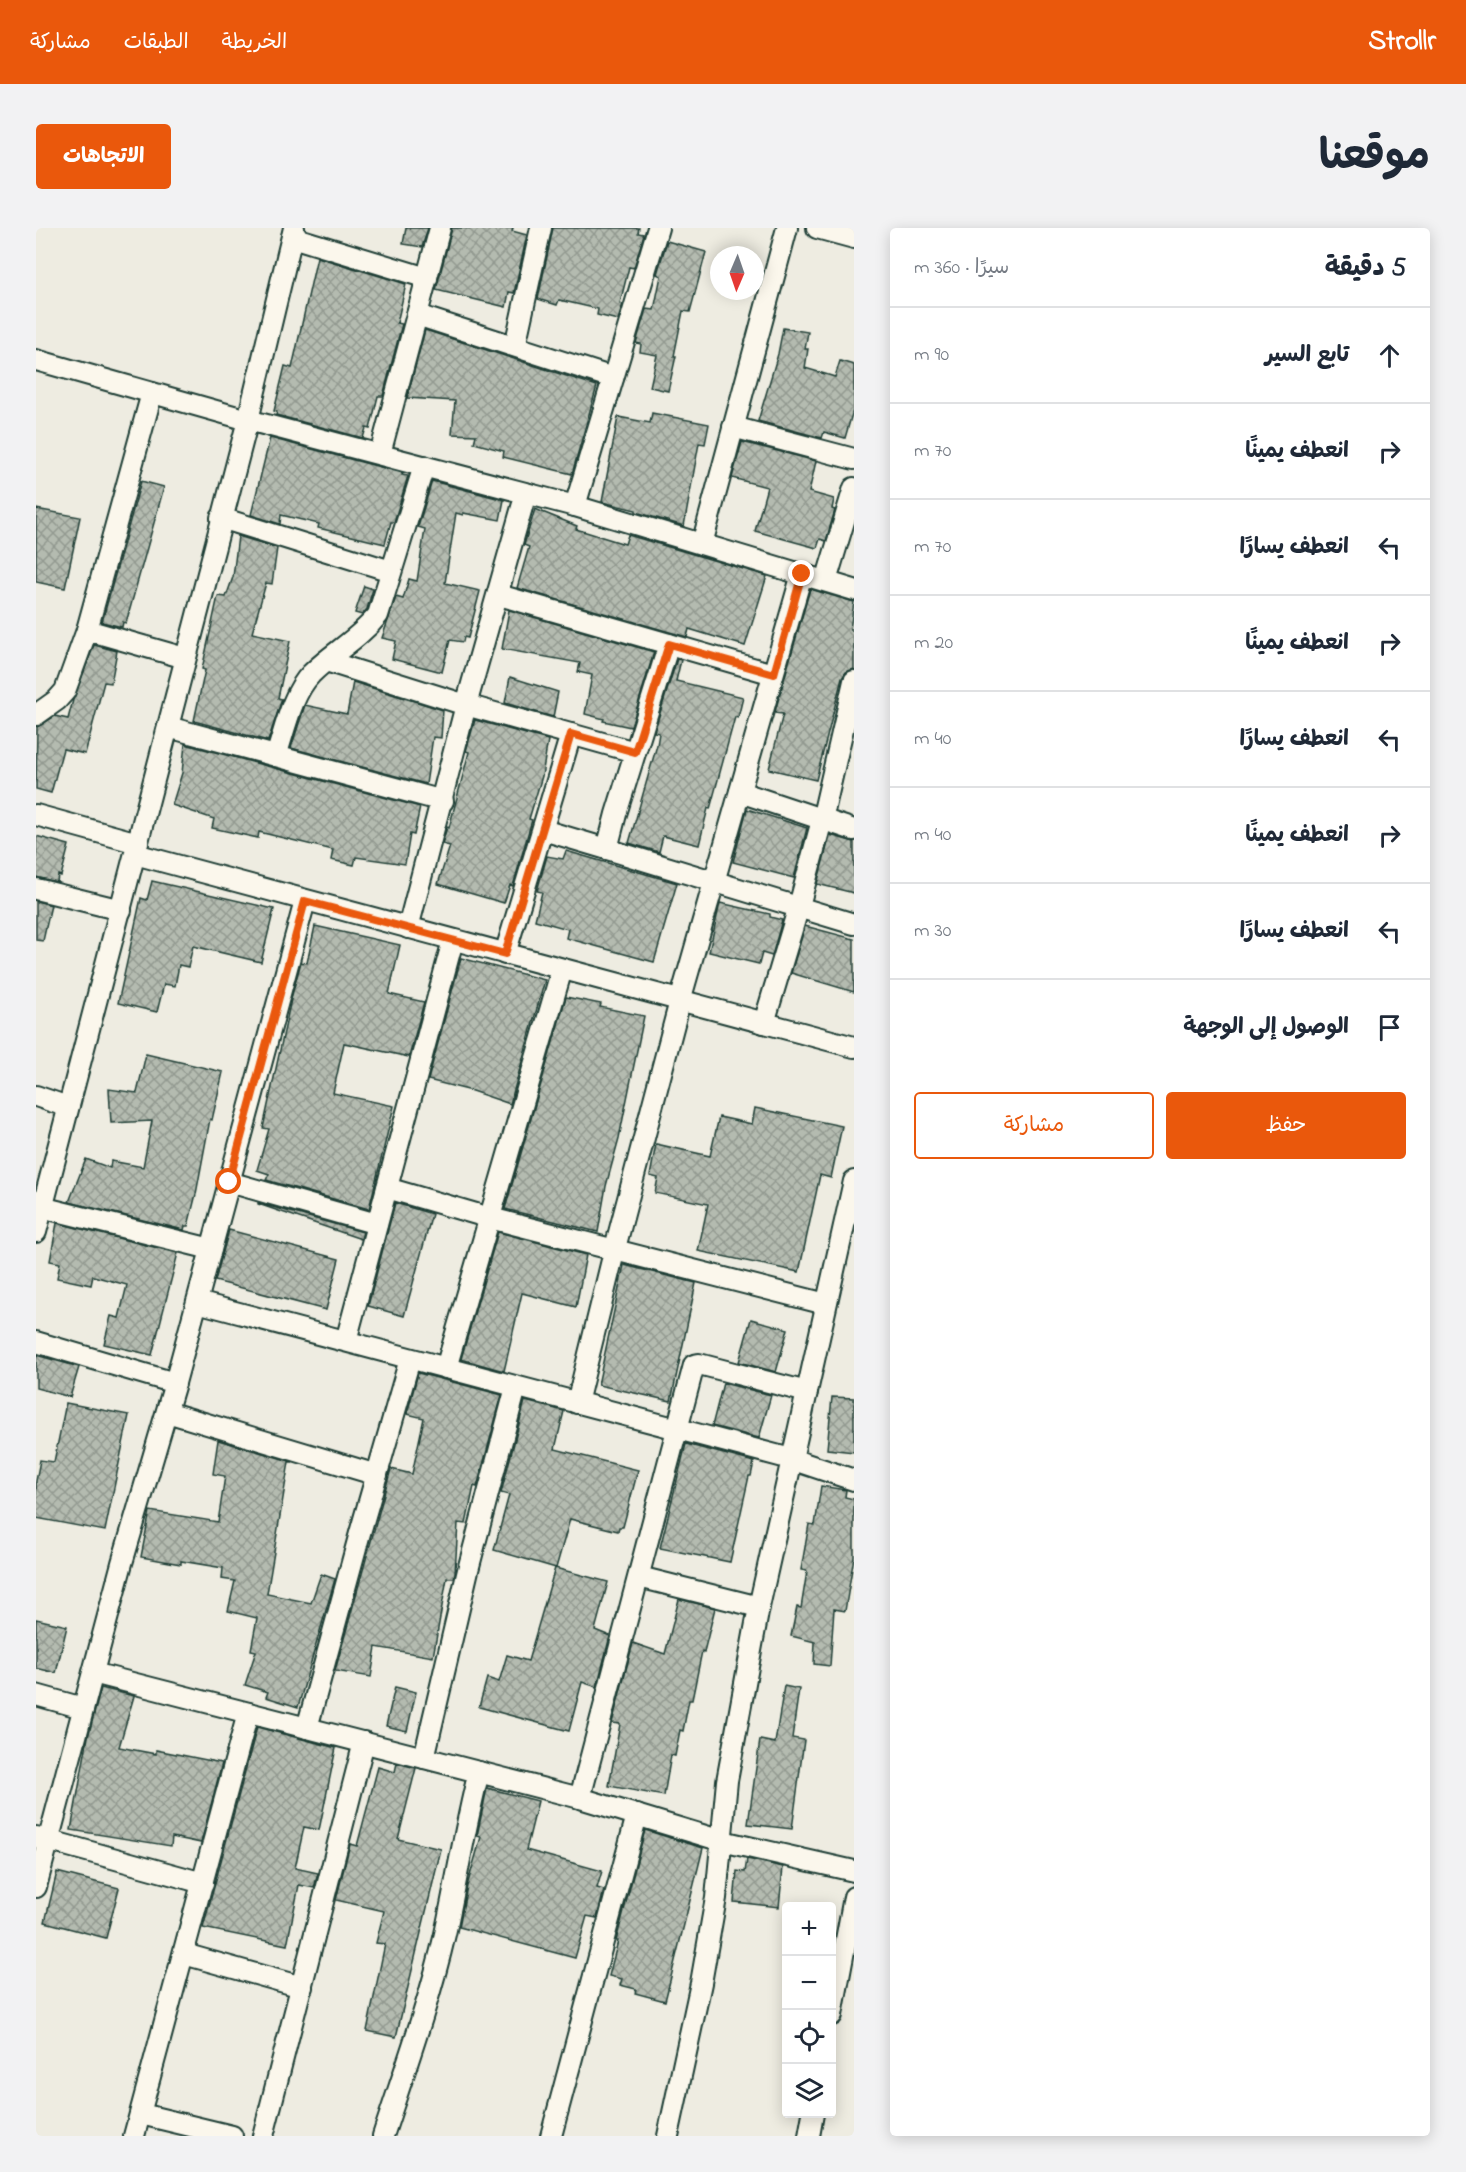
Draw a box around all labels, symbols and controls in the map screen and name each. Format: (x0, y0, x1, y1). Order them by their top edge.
text: Strollr (1368, 22, 1436, 63)
text: مشاركة (30, 28, 91, 58)
text: الطبقات (124, 28, 189, 58)
text: الخريطة (222, 28, 287, 58)
button: الاتجاهات (36, 124, 171, 189)
text: موقعنا (1319, 127, 1430, 188)
north arrow (710, 246, 764, 300)
text: 5 دقيقة (1325, 250, 1406, 288)
text: سيرًا · 360 m (914, 254, 1009, 283)
icon: ahead (1373, 339, 1406, 372)
text: تابع السير (1265, 340, 1349, 372)
text: 90 m (914, 341, 949, 370)
icon: right (1373, 435, 1406, 468)
text: انعطف يمينًا (1245, 436, 1349, 468)
text: 70 m (914, 437, 951, 466)
icon: left (1373, 531, 1406, 564)
text: انعطف يسارًا (1240, 532, 1349, 564)
text: 70 m (914, 533, 951, 562)
route end (788, 560, 814, 586)
icon: right (1373, 627, 1406, 660)
text: انعطف يمينًا (1245, 628, 1349, 660)
text: 20 m (914, 629, 953, 658)
icon: left (1373, 723, 1406, 756)
text: انعطف يسارًا (1240, 724, 1349, 756)
text: 40 m (914, 725, 951, 754)
icon: right (1373, 819, 1406, 852)
text: انعطف يمينًا (1245, 820, 1349, 852)
text: 40 m (914, 821, 951, 850)
icon: left (1373, 915, 1406, 948)
text: انعطف يسارًا (1240, 916, 1349, 948)
text: 30 m (914, 917, 951, 946)
icon: arrive (1373, 1011, 1406, 1044)
text: الوصول إلى الوجهة (1183, 1012, 1349, 1044)
button: مشاركة (914, 1092, 1154, 1159)
button: حفظ (1166, 1092, 1406, 1159)
route start (215, 1168, 241, 1194)
map controls (782, 1902, 836, 2118)
button: + (782, 1902, 836, 1956)
button: − (782, 1956, 836, 2010)
button: locate (782, 2010, 836, 2064)
button: layers (782, 2064, 836, 2118)

